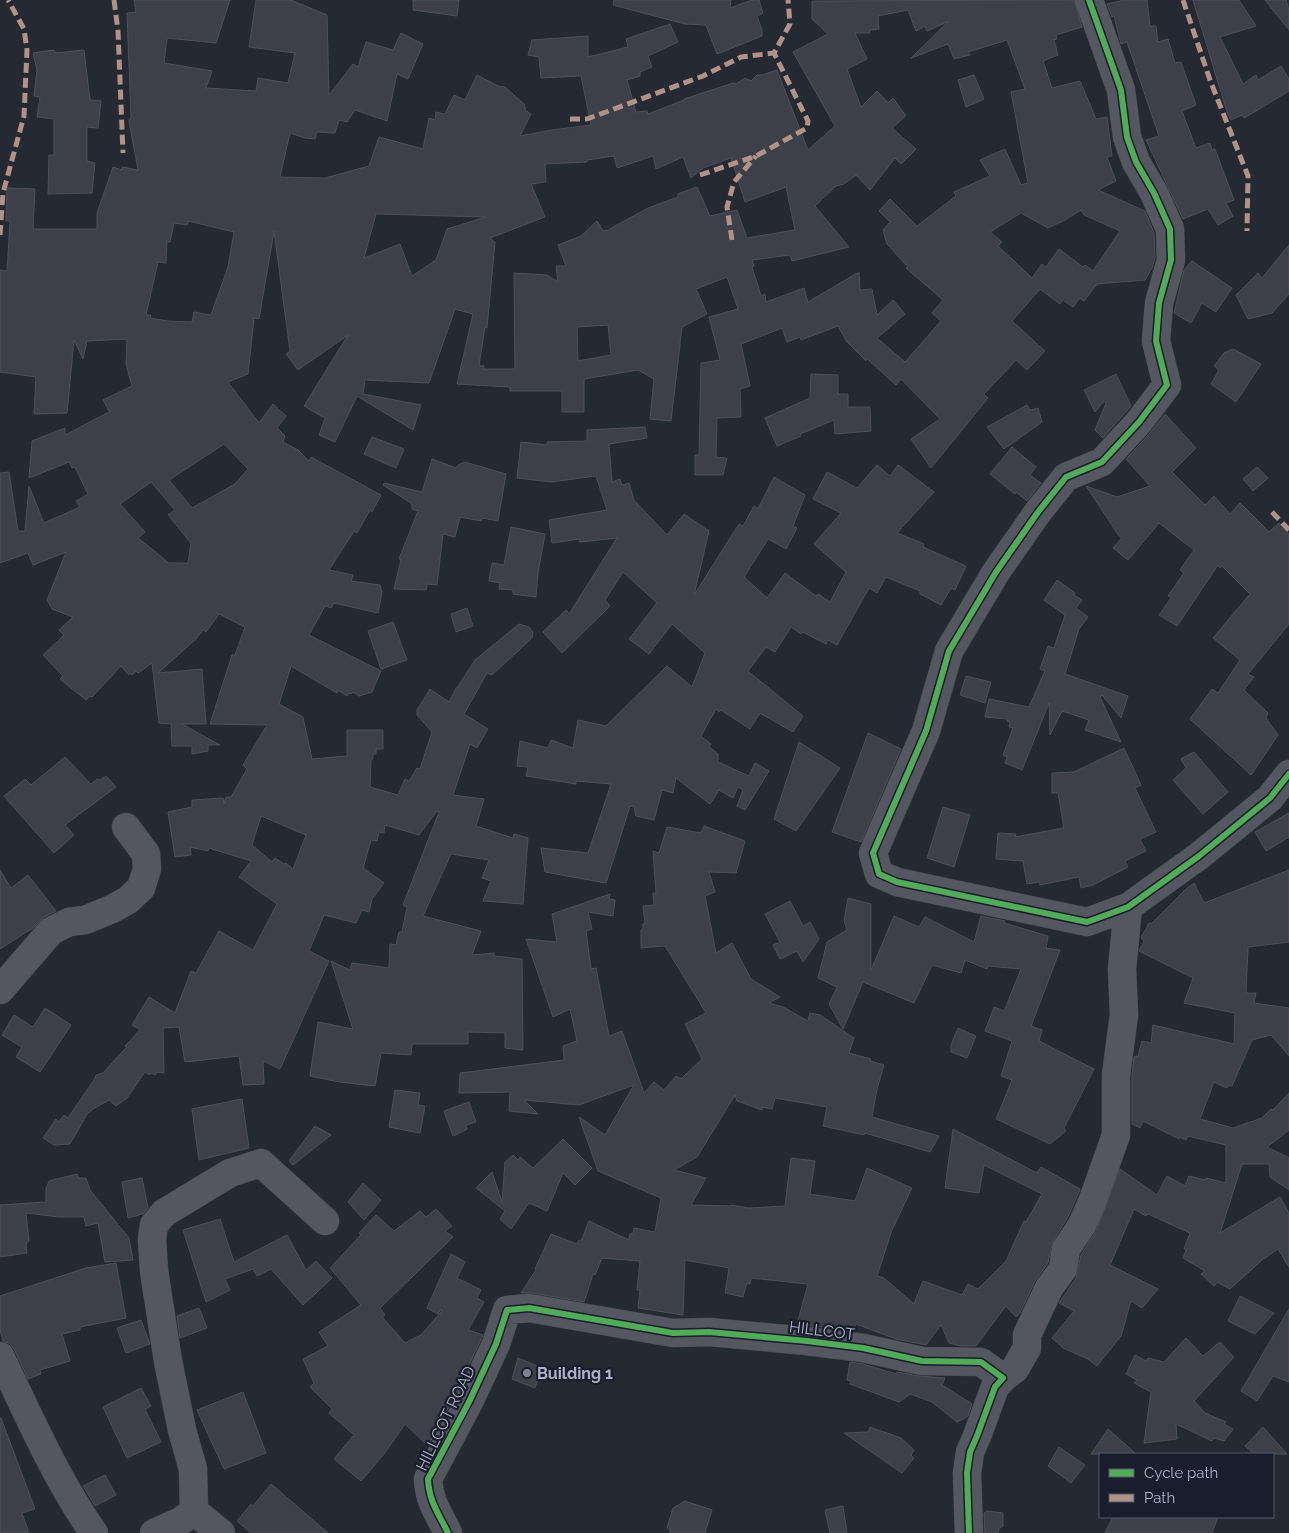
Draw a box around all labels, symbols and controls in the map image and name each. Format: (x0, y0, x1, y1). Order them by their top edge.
street label: HILLCOT (788, 1317, 856, 1344)
street label: HILLCOT ROAD (412, 1363, 479, 1474)
place label: Building 1 (537, 1364, 613, 1383)
marker: Building 1 (521, 1367, 533, 1379)
legend (1099, 1453, 1274, 1518)
text: Cycle path (1144, 1464, 1218, 1482)
text: Path (1144, 1489, 1175, 1507)

